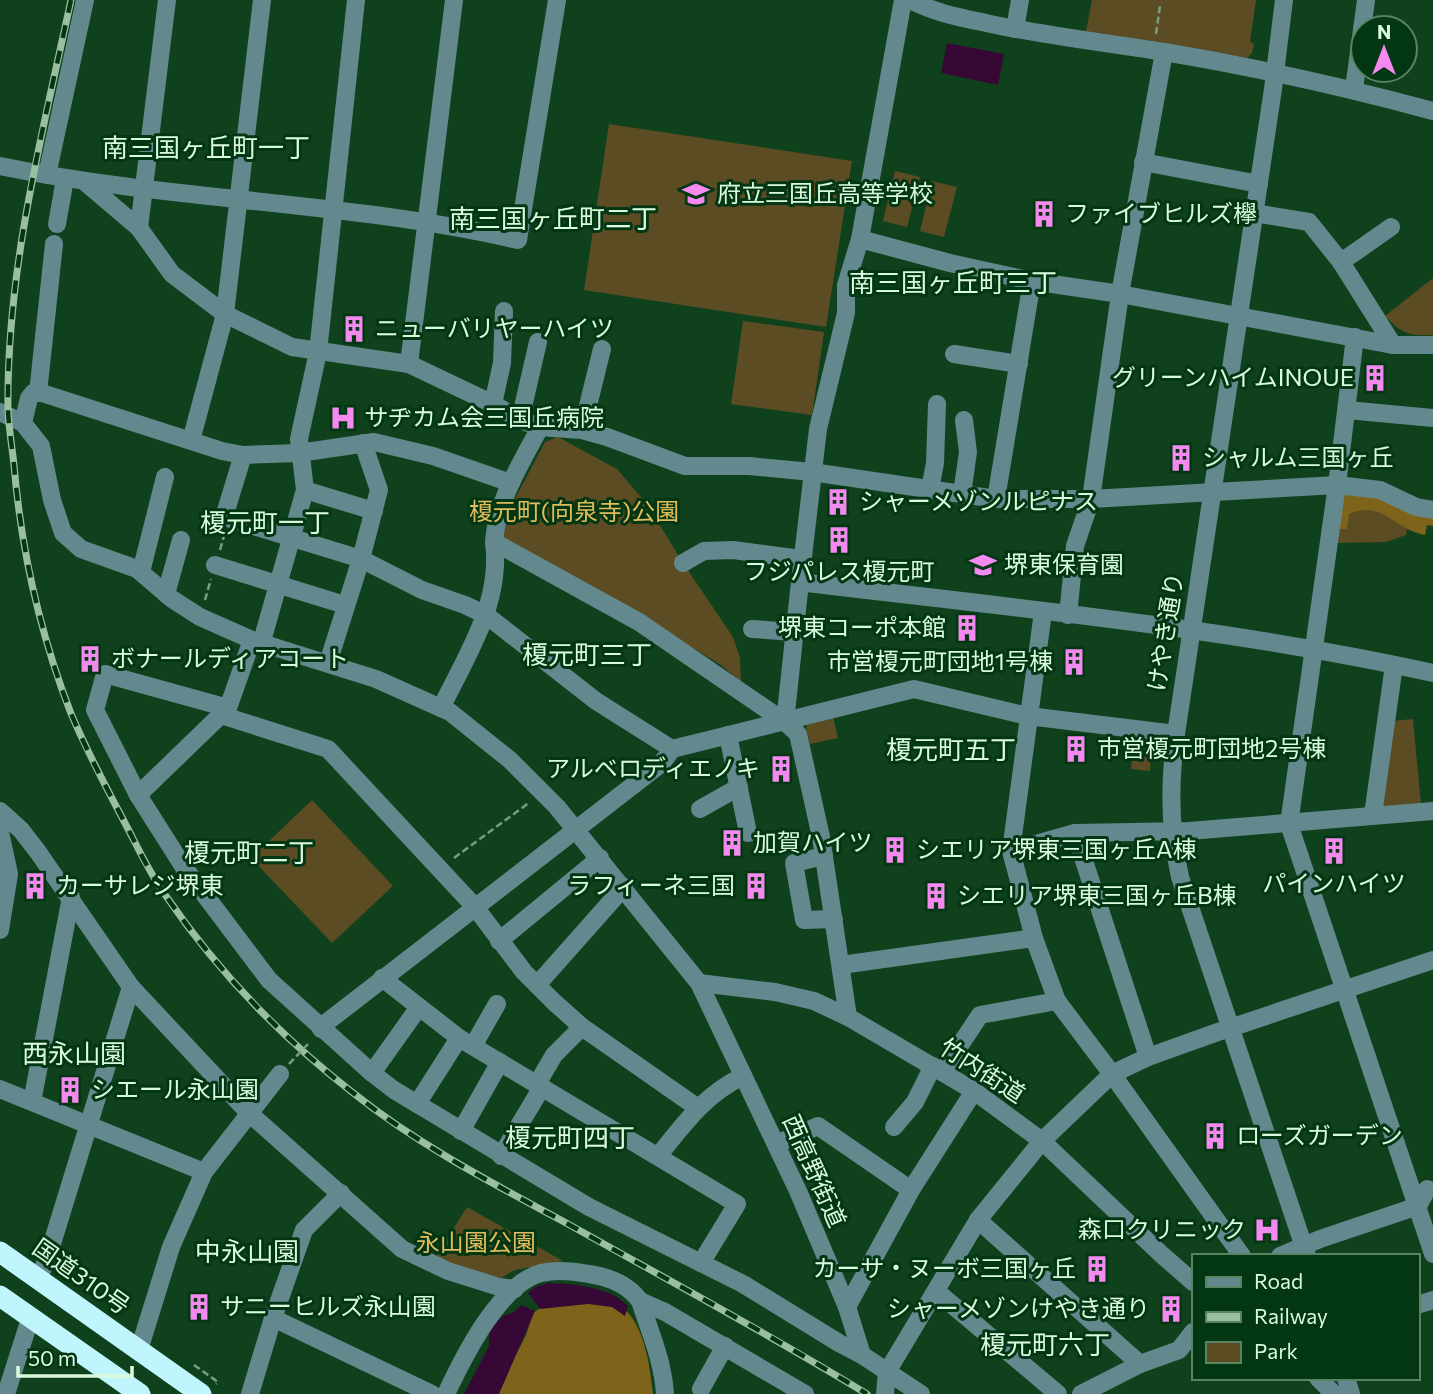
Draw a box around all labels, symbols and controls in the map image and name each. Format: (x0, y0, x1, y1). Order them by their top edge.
north arrow (1349, 14, 1419, 84)
text: N (1377, 20, 1391, 43)
district label: 南三国ヶ丘町一丁 (102, 131, 310, 162)
place label: 府立三国丘高等学校 (717, 178, 933, 207)
school or university icon: 府立三国丘高等学校 (681, 179, 711, 209)
place label: ファイブヒルズ欅 (1065, 198, 1257, 227)
building icon: ファイブヒルズ欅 (1029, 199, 1059, 229)
district label: 南三国ヶ丘町二丁 (449, 202, 657, 233)
district label: 南三国ヶ丘町三丁 (849, 266, 1057, 297)
place label: ニューバリヤーハイツ (375, 313, 614, 342)
building icon: ニューバリヤーハイツ (339, 314, 369, 344)
place label: グリーンハイムINOUE (1112, 362, 1354, 391)
building icon: グリーンハイムINOUE (1360, 363, 1390, 393)
place label: サヂカム会三国丘病院 (364, 402, 604, 431)
hospital icon: サヂカム会三国丘病院 (328, 403, 358, 433)
place label: シャルム三国ヶ丘 (1202, 442, 1394, 471)
building icon: シャルム三国ヶ丘 (1166, 443, 1196, 473)
place label: シャーメゾンルピナス (859, 486, 1098, 515)
building icon: シャーメゾンルピナス (823, 487, 853, 517)
park label: 榎元町(向泉寺)公園 (469, 496, 679, 525)
district label: 榎元町一丁 (200, 506, 330, 537)
building icon: フジパレス榎元町 (824, 525, 854, 555)
place label: 堺東保育園 (1004, 549, 1124, 578)
school or university icon: 堺東保育園 (968, 550, 998, 580)
place label: フジパレス榎元町 (744, 556, 934, 585)
street label: けやき通り (1141, 570, 1188, 693)
place label: 堺東コーポ本館 (778, 612, 946, 641)
building icon: 堺東コーポ本館 (952, 613, 982, 643)
district label: 榎元町三丁 (522, 638, 652, 669)
place label: ボナールディアコート (111, 643, 349, 672)
building icon: ボナールディアコート (75, 644, 105, 674)
place label: 市営榎元町団地1号棟 (827, 646, 1053, 675)
building icon: 市営榎元町団地1号棟 (1059, 647, 1089, 677)
district label: 榎元町五丁 (886, 733, 1016, 764)
place label: 市営榎元町団地2号棟 (1097, 733, 1326, 762)
building icon: 市営榎元町団地2号棟 (1061, 734, 1091, 764)
place label: アルベロディエノキ (546, 753, 760, 782)
building icon: アルベロディエノキ (766, 754, 796, 784)
place label: 加賀ハイツ (753, 827, 873, 856)
building icon: 加賀ハイツ (717, 828, 747, 858)
place label: シエリア堺東三国ヶ丘A棟 (916, 834, 1197, 863)
building icon: シエリア堺東三国ヶ丘A棟 (880, 835, 910, 865)
district label: 榎元町二丁 (184, 836, 314, 867)
building icon: パインハイツ (1319, 836, 1349, 866)
place label: パインハイツ (1262, 868, 1406, 897)
place label: カーサレジ堺東 (56, 870, 224, 899)
place label: ラフィーネ三国 (567, 870, 735, 899)
building icon: カーサレジ堺東 (20, 871, 50, 901)
building icon: ラフィーネ三国 (741, 871, 771, 901)
place label: シエリア堺東三国ヶ丘B棟 (957, 880, 1237, 909)
building icon: シエリア堺東三国ヶ丘B棟 (921, 881, 951, 911)
street label: 竹内街道 (935, 1031, 1031, 1108)
district label: 西永山園 (22, 1037, 126, 1068)
place label: シエール永山園 (91, 1074, 259, 1103)
building icon: シエール永山園 (55, 1075, 85, 1105)
street label: 西高野街道 (778, 1110, 853, 1231)
place label: ローズガーデン (1236, 1120, 1403, 1149)
district label: 榎元町四丁 (505, 1121, 635, 1152)
building icon: ローズガーデン (1200, 1121, 1230, 1151)
place label: 森口クリニック (1078, 1214, 1246, 1243)
hospital icon: 森口クリニック (1252, 1215, 1282, 1245)
park label: 永山園公園 (416, 1227, 536, 1256)
street label: 国道310号 (28, 1232, 136, 1320)
district label: 中永山園 (195, 1235, 299, 1266)
place label: カーサ・ヌーボ三国ヶ丘 (812, 1253, 1076, 1282)
building icon: カーサ・ヌーボ三国ヶ丘 (1082, 1254, 1112, 1284)
legend (1192, 1254, 1419, 1380)
text: Road (1254, 1268, 1303, 1293)
place label: サニーヒルズ永山園 (220, 1291, 436, 1320)
building icon: サニーヒルズ永山園 (184, 1292, 214, 1322)
place label: シャーメゾンけやき通り (887, 1293, 1150, 1322)
building icon: シャーメゾンけやき通り (1156, 1294, 1186, 1324)
text: Railway (1254, 1303, 1328, 1328)
district label: 榎元町六丁 (980, 1328, 1110, 1359)
scale bar (18, 1334, 131, 1378)
text: Park (1254, 1338, 1298, 1363)
text: 50 m (28, 1345, 76, 1370)

